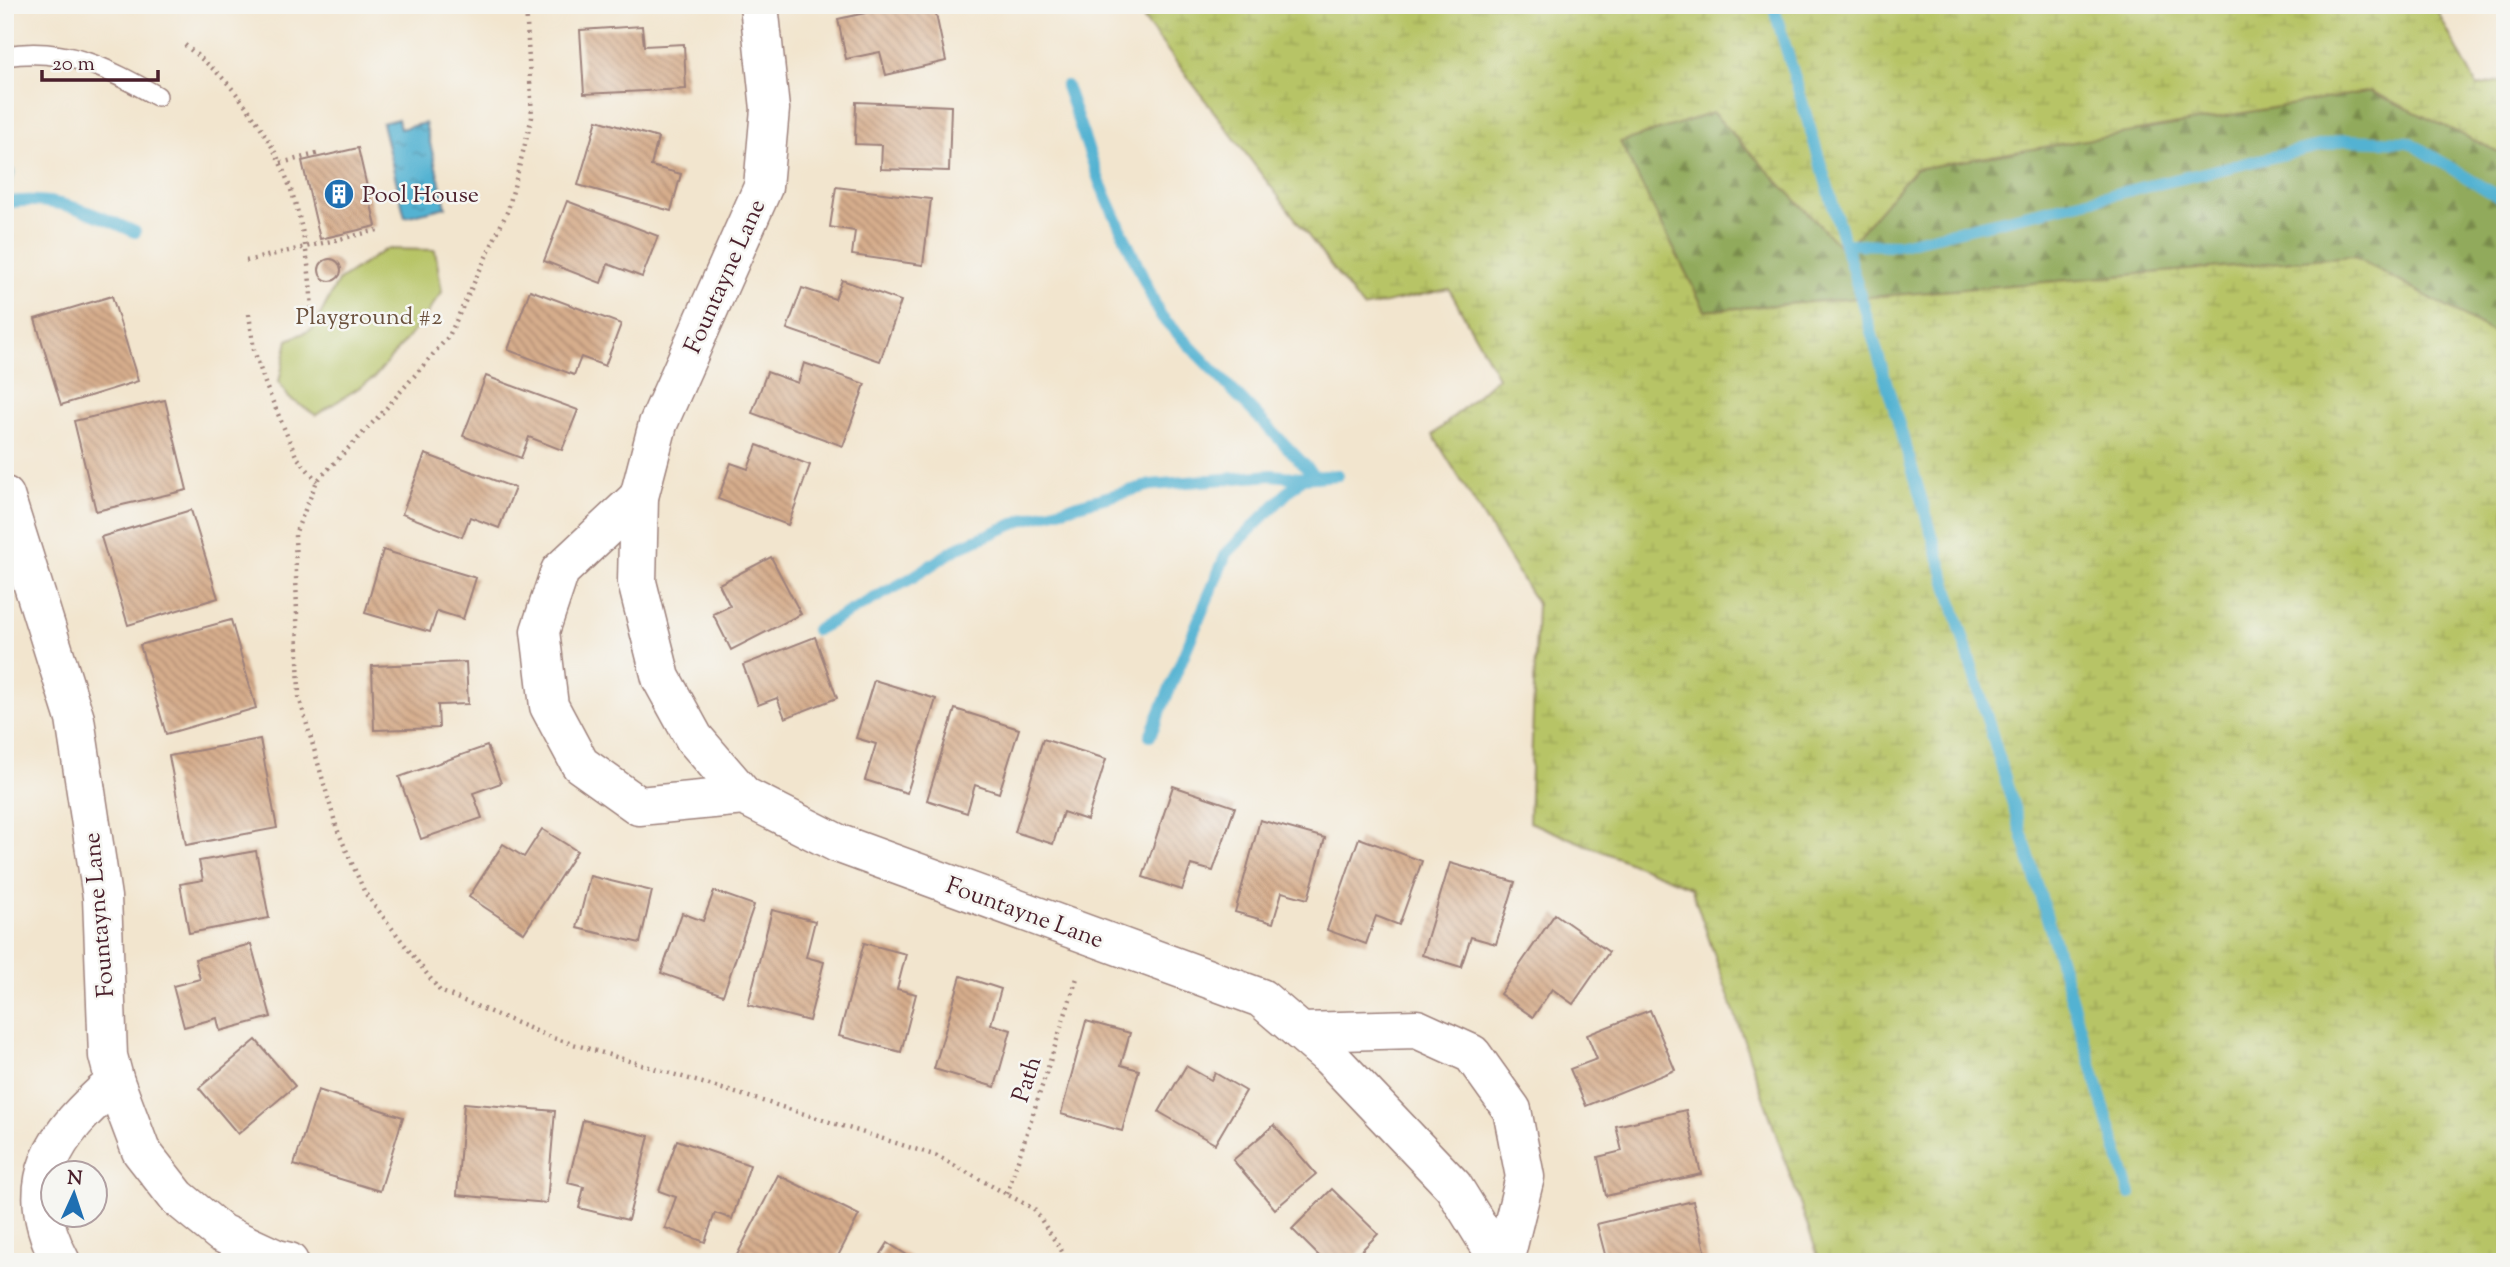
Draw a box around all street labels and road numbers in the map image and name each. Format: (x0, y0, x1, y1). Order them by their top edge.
street label: Fountayne Lane (677, 194, 775, 359)
street label: Fountayne Lane (76, 831, 124, 999)
street label: Fountayne Lane (941, 870, 1108, 958)
street label: Path (1005, 1052, 1051, 1107)

